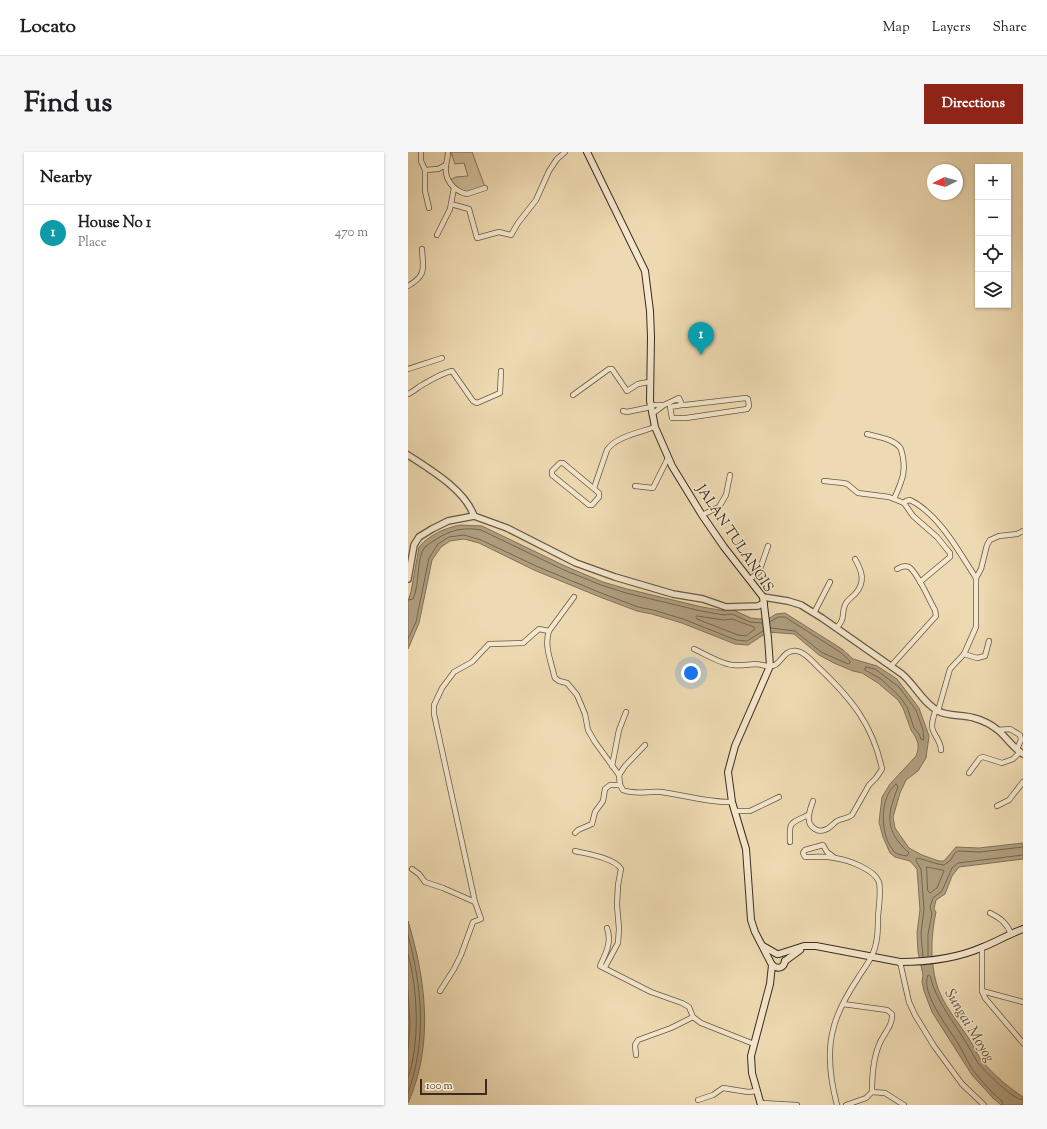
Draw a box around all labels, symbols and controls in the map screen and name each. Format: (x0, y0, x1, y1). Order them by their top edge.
text: Locato (20, 14, 76, 41)
text: Map (883, 18, 910, 38)
text: Layers (932, 18, 970, 38)
text: Share (992, 18, 1027, 38)
text: Find us (24, 84, 112, 124)
button: Directions (924, 84, 1023, 124)
north arrow (927, 164, 963, 200)
map controls (975, 164, 1011, 308)
button: + (975, 164, 1011, 200)
text: Nearby (40, 166, 92, 190)
button: − (975, 200, 1011, 236)
text: House No 1 (78, 213, 151, 234)
text: 1 (51, 224, 55, 242)
text: 470 m (335, 224, 368, 242)
text: Place (78, 234, 107, 252)
button: locate (975, 236, 1011, 272)
button: layers (975, 272, 1011, 308)
pin: 1 (688, 322, 714, 355)
street label: JALAN TULANGIS (690, 480, 778, 597)
your location (681, 663, 701, 683)
water label: Sungai Moyog (939, 985, 1000, 1067)
scale bar (420, 1077, 487, 1096)
text: 100 m (426, 1078, 453, 1094)

